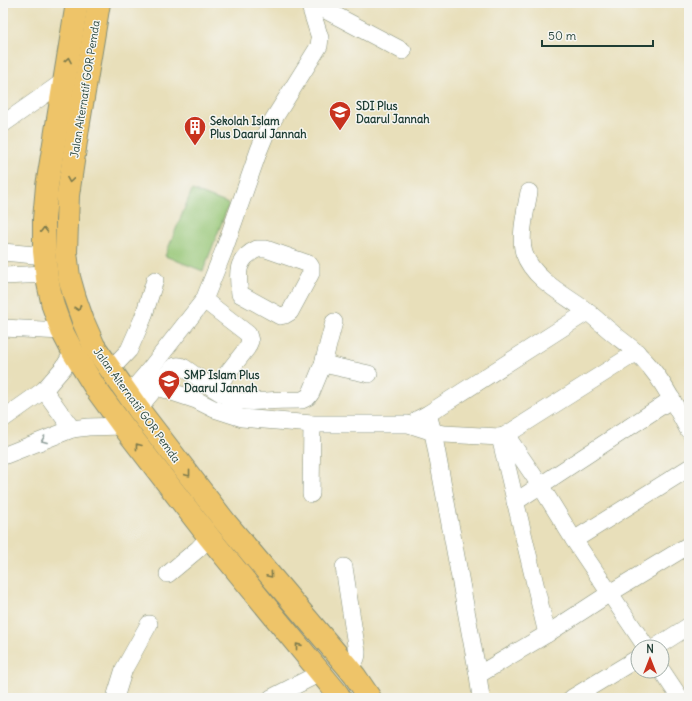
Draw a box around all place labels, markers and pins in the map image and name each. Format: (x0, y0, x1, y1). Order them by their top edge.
school or university icon: SDI Plus Daarul Jannah (327, 99, 353, 132)
place label: SDI Plus Daarul Jannah (356, 99, 430, 126)
building icon: Sekolah Islam Plus Daarul Jannah (182, 114, 208, 147)
place label: Sekolah Islam Plus Daarul Jannah (210, 114, 307, 141)
school or university icon: SMP Islam Plus Daarul Jannah (156, 368, 182, 401)
place label: SMP Islam Plus Daarul Jannah (184, 368, 260, 395)

